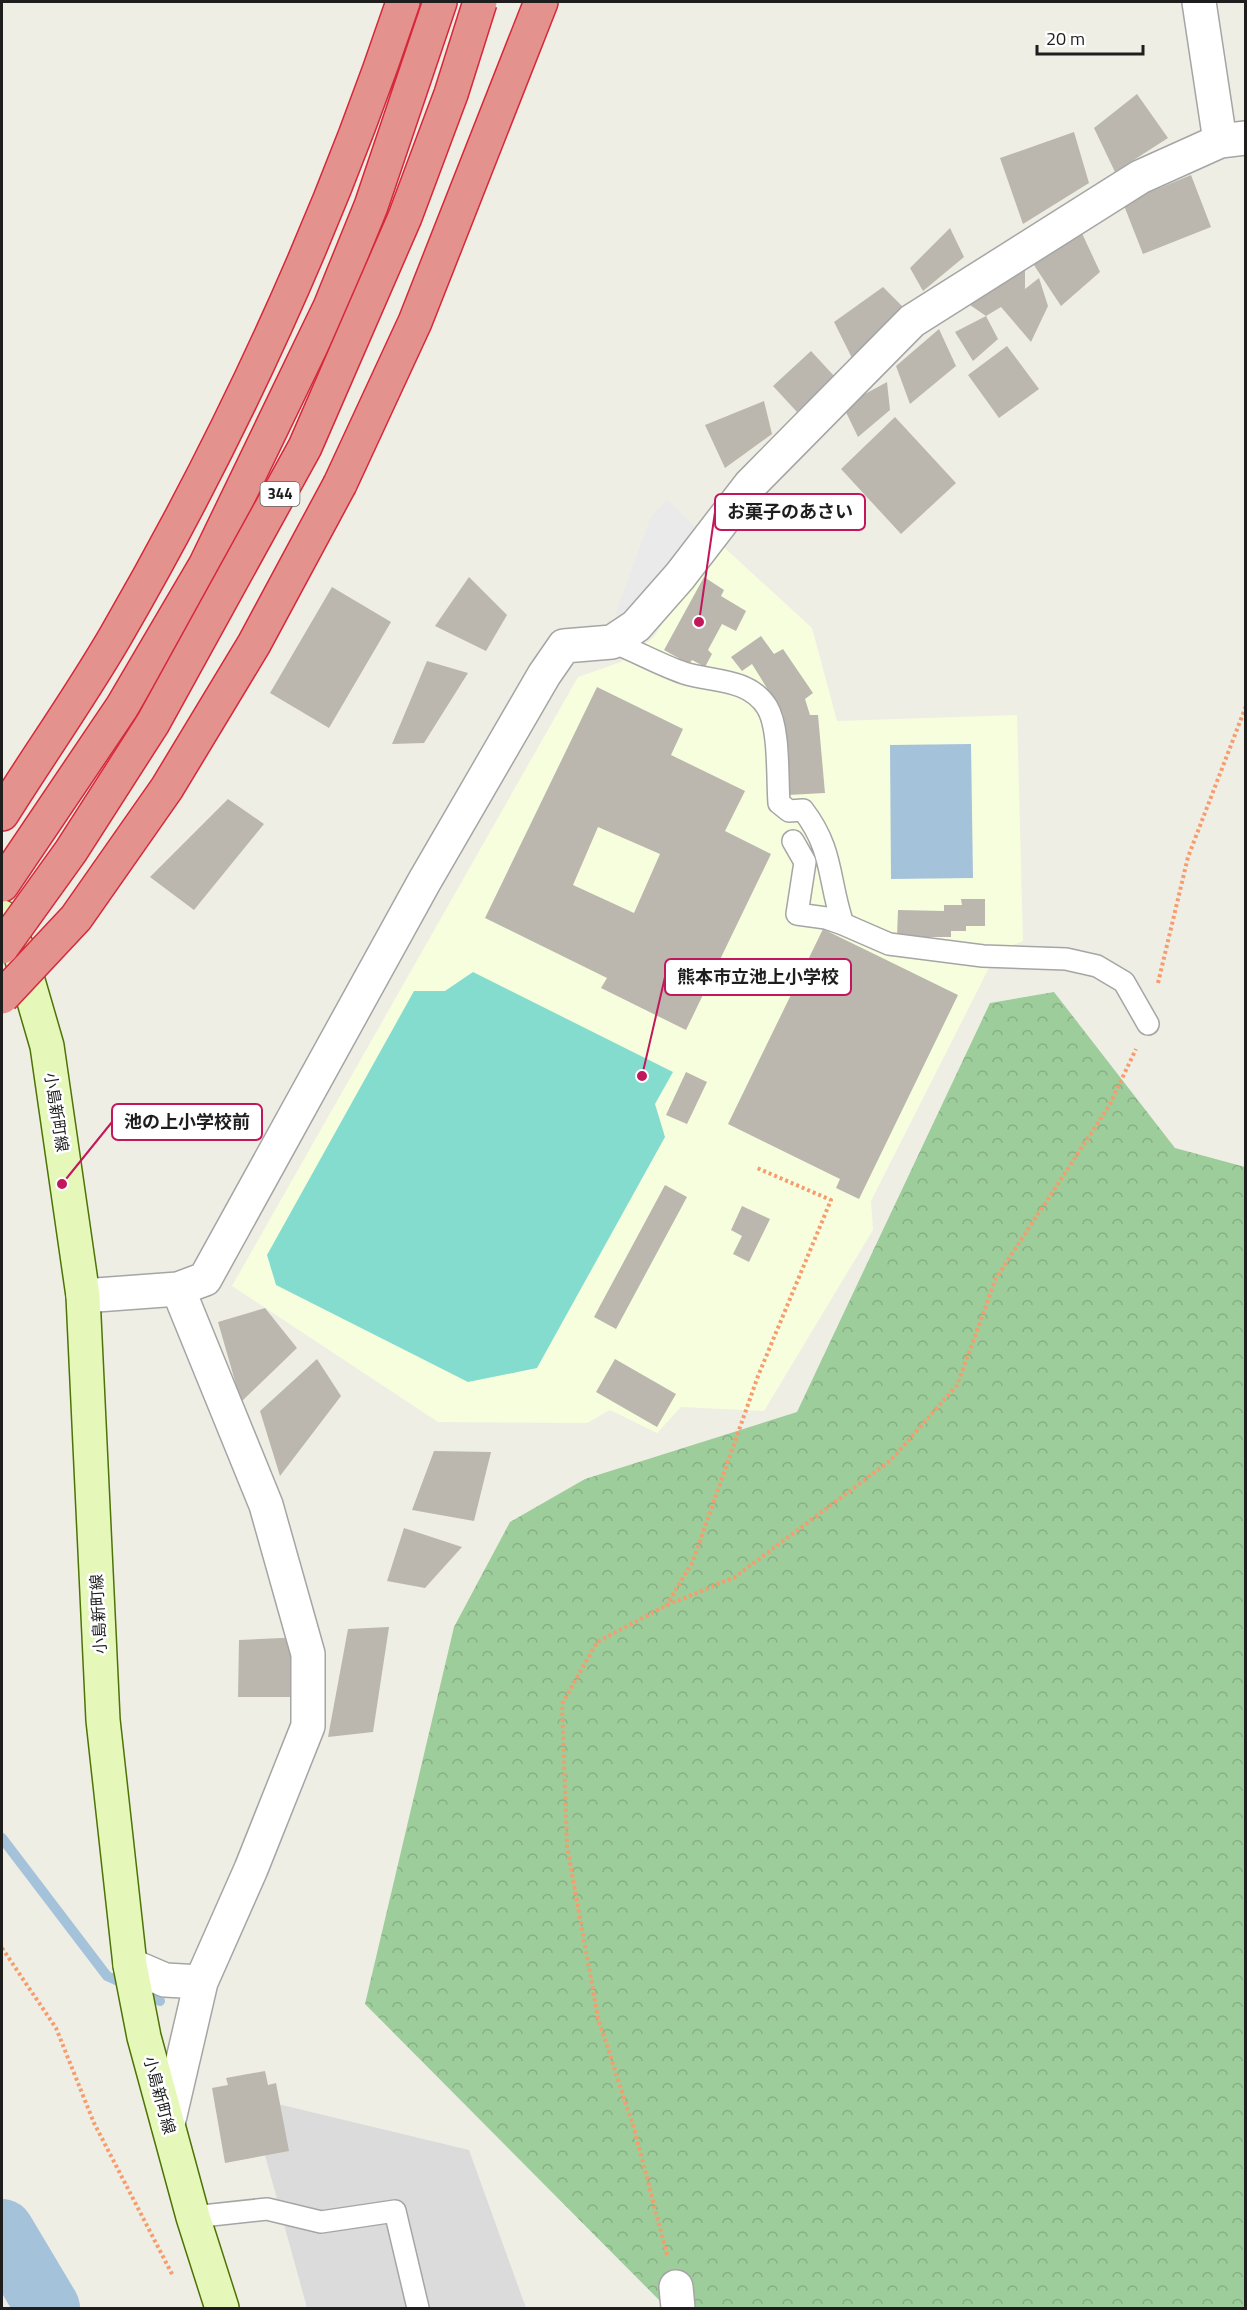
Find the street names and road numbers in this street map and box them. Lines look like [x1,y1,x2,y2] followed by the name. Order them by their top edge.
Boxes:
[260,482,300,506] road number: 344
[39,1071,75,1153] street label: 小島新町線
[84,1573,112,1655] street label: 小島新町線
[138,2053,182,2137] street label: 小島新町線

